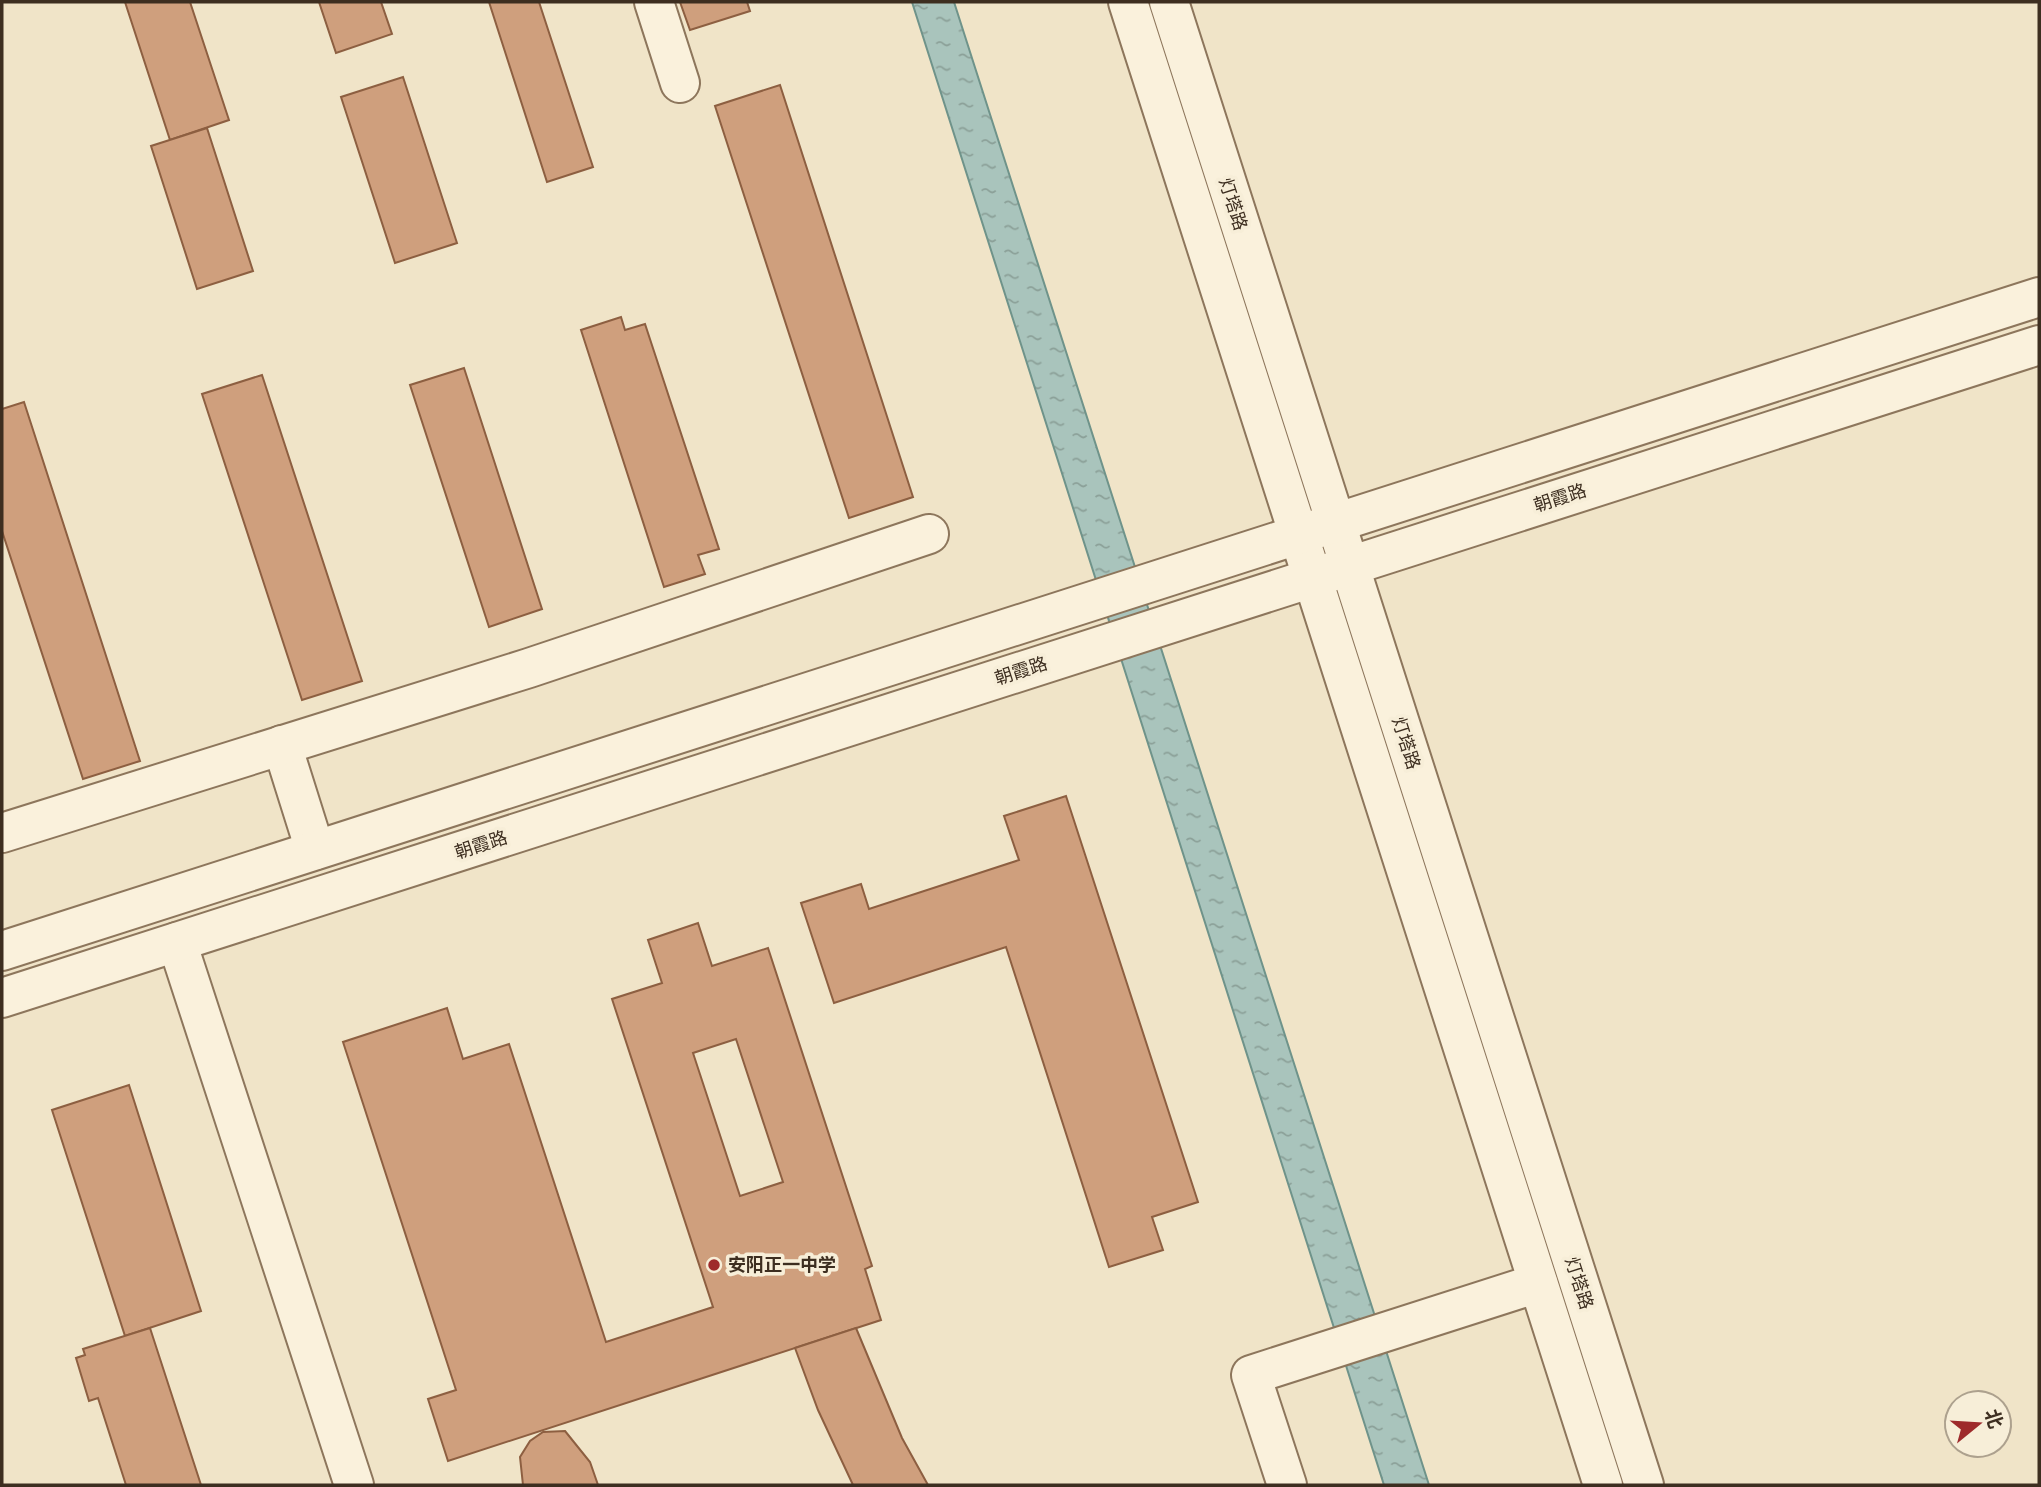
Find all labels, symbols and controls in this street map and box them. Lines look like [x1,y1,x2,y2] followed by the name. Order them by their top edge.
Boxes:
[1214,174,1254,233] street label: 灯塔路
[1530,477,1589,517] street label: 朝霞路
[991,650,1050,690] street label: 朝霞路
[1387,713,1427,772] street label: 灯塔路
[451,824,510,864] street label: 朝霞路
[728,1252,836,1276] place label: 安阳正一中学
[1560,1253,1600,1312] street label: 灯塔路
[706,1257,722,1273] marker: 安阳正一中学
[1943,1389,2013,1459] north arrow
[1979,1406,2009,1432] text: 北

